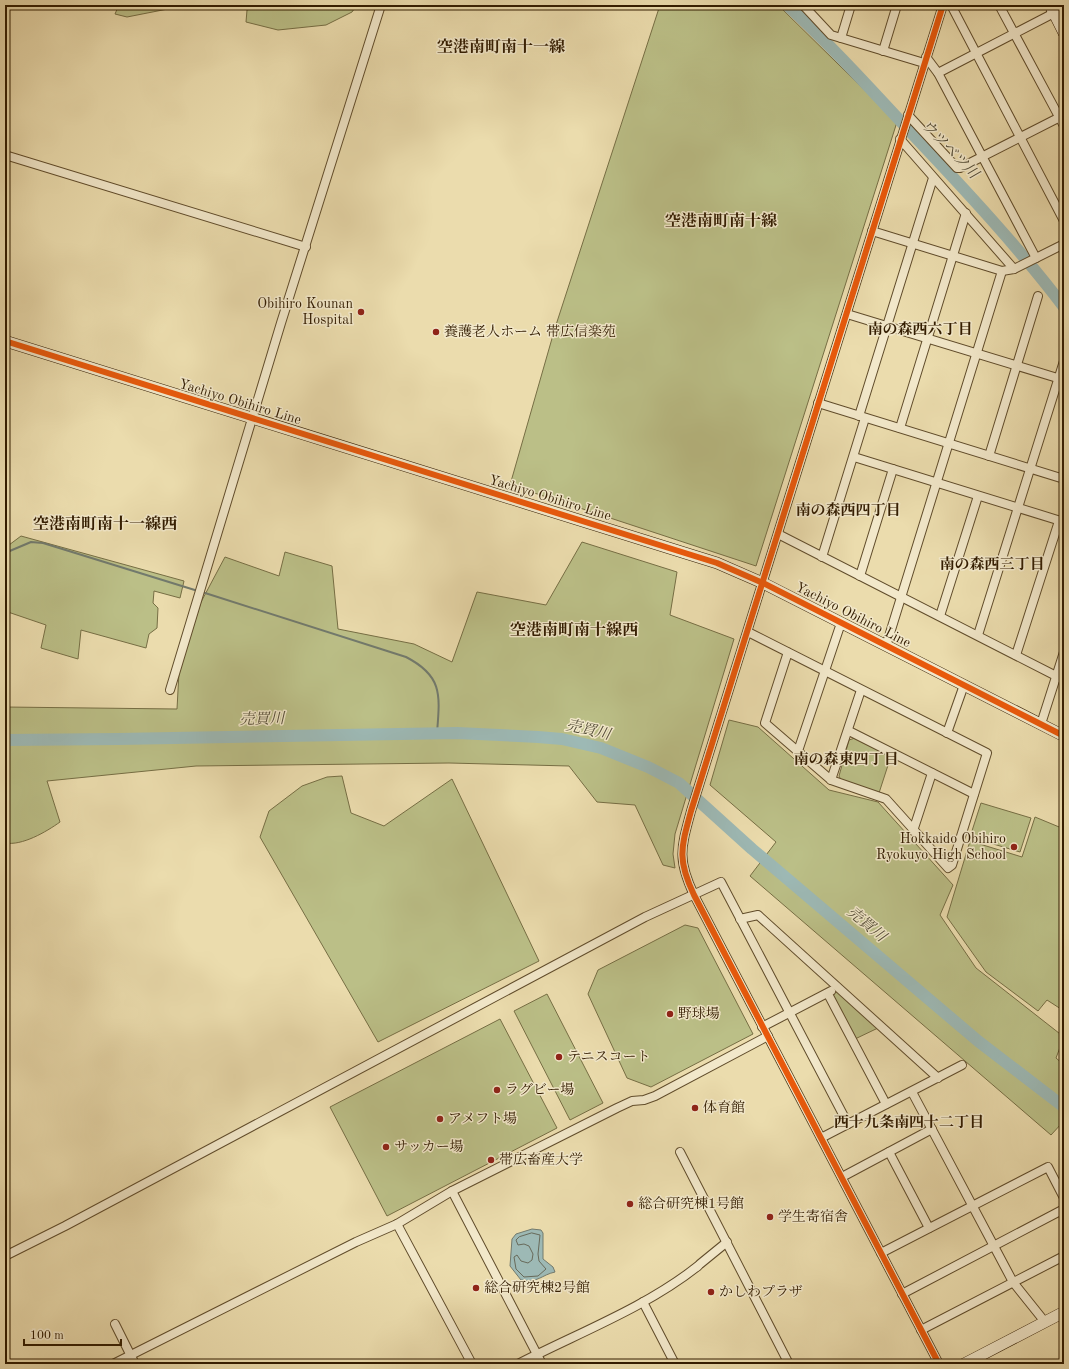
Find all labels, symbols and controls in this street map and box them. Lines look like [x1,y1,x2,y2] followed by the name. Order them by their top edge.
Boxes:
[437,38,565,56] district label: 空港南町南十一線
[918,117,983,184] water label: ウツベツ川
[665,212,777,230] district label: 空港南町南十線
[257,297,353,327] place label: Obihiro Kounan Hospital
[356,307,366,317] marker: Obihiro Kounan Hospital
[867,321,973,338] district label: 南の森西六丁目
[444,324,616,339] place label: 養護老人ホーム 帯広信楽苑
[431,327,441,337] marker: 養護老人ホーム 帯広信楽苑
[177,377,303,427] street label: Yachiyo Obihiro Line
[487,473,613,523] street label: Yachiyo Obihiro Line
[795,502,901,519] district label: 南の森西四丁目
[33,515,177,533] district label: 空港南町南十一線西
[939,556,1045,573] district label: 南の森西三丁目
[793,580,913,650] street label: Yachiyo Obihiro Line
[510,621,638,639] district label: 空港南町南十線西
[239,710,287,728] water label: 売買川
[564,717,614,744] water label: 売買川
[793,751,899,768] district label: 南の森東四丁目
[876,832,1006,862] place label: Hokkaido Obihiro Ryokuyo High School
[1009,842,1019,852] marker: Hokkaido Obihiro Ryokuyo High School
[844,903,891,946] water label: 売買川
[678,1006,720,1021] place label: 野球場
[665,1009,675,1019] marker: 野球場
[567,1050,650,1064] place label: テニスコート
[554,1052,564,1062] marker: テニスコート
[505,1082,574,1097] place label: ラグビー場
[492,1085,502,1095] marker: ラグビー場
[703,1100,745,1115] place label: 体育館
[690,1103,700,1113] marker: 体育館
[448,1111,517,1126] place label: アメフト場
[435,1114,445,1124] marker: アメフト場
[834,1114,984,1131] district label: 西十九条南四十二丁目
[394,1139,464,1154] place label: サッカー場
[381,1142,391,1152] marker: サッカー場
[499,1152,583,1167] place label: 帯広畜産大学
[486,1155,496,1165] marker: 帯広畜産大学
[638,1196,744,1211] place label: 総合研究棟1号館
[625,1199,635,1209] marker: 総合研究棟1号館
[778,1209,848,1224] place label: 学生寄宿舎
[765,1212,775,1222] marker: 学生寄宿舎
[484,1280,590,1295] place label: 総合研究棟2号館
[471,1283,481,1293] marker: 総合研究棟2号館
[719,1284,803,1299] place label: かしわプラザ
[706,1287,716,1297] marker: かしわプラザ
[24,1321,121,1347] scale bar
[30,1330,64,1342] text: 100 m

